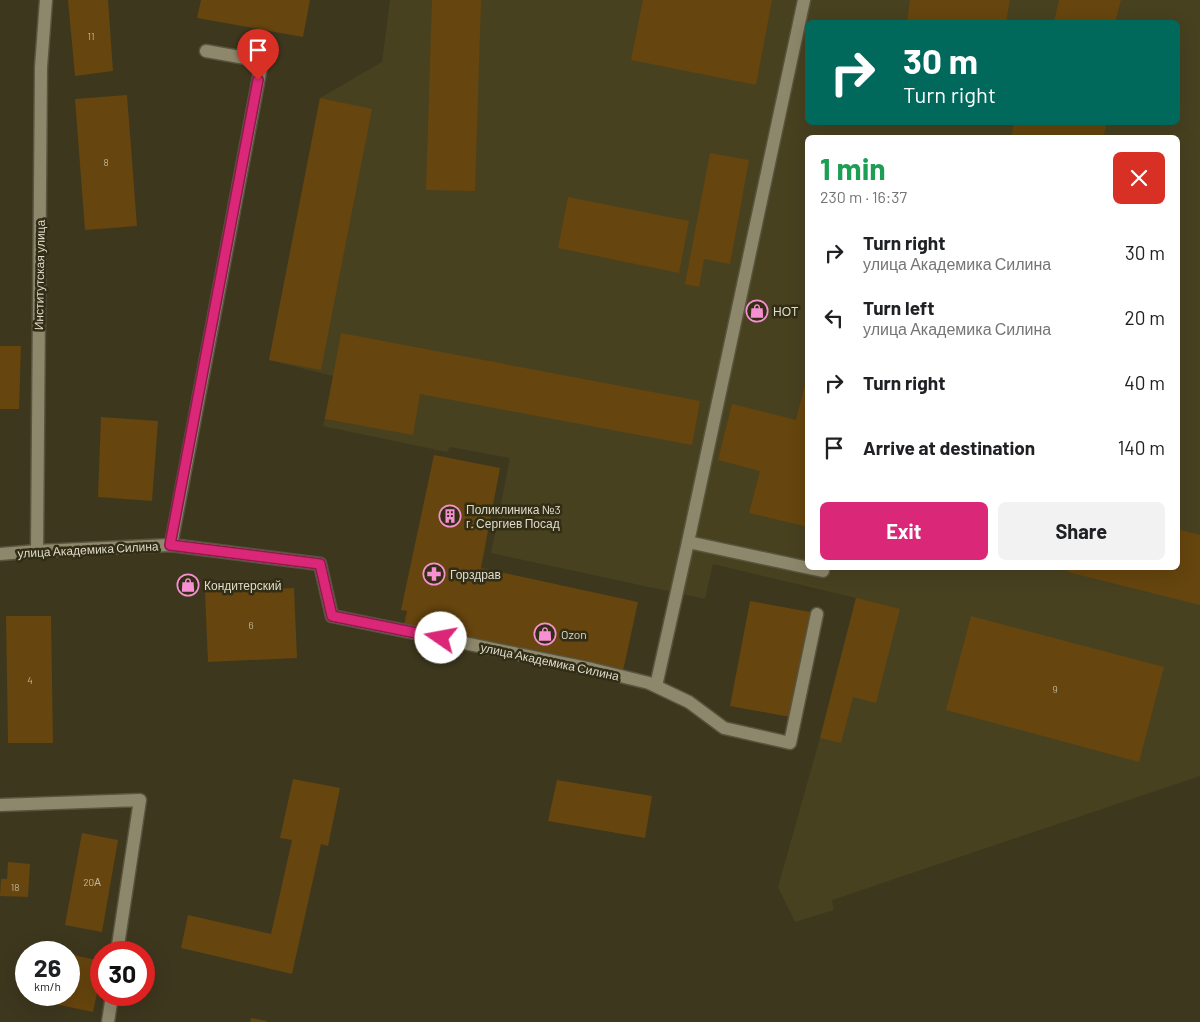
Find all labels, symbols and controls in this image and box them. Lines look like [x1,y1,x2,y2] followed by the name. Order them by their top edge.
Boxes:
[237,29,279,80] pin
[87,30,95,42] house number: 11
[244,36,272,64] icon: arrive
[903,39,978,81] text: 30 m
[820,40,885,105] icon: right
[903,81,996,107] text: Turn right
[820,150,886,186] text: 1 min
[1113,152,1165,204] button: close
[103,156,109,168] house number: 8
[820,187,907,206] text: 230 m · 16:37
[31,219,48,330] street label: Институтская улица
[863,231,945,254] text: Turn right
[820,239,848,267] icon: right
[1125,241,1165,264] text: 30 m
[863,254,1051,273] text: улица Академика Силина
[863,296,934,319] text: Turn left
[745,299,769,323] shop icon: НОТ
[773,304,799,318] place label: НОТ
[820,304,848,332] icon: left
[1125,306,1165,329] text: 20 m
[863,319,1051,338] text: улица Академика Силина
[820,369,848,397] icon: right
[863,371,945,394] text: Turn right
[1124,371,1165,394] text: 40 m
[820,434,848,462] icon: arrive
[863,436,1035,459] text: Arrive at destination
[1118,436,1165,459] text: 140 m
[466,502,561,531] place label: Поликлиника №3 г. Сергиев Посад
[820,502,988,560] button: Exit
[998,502,1165,560] button: Share
[438,504,462,528] building icon: Поликлиника №3 г. Сергиев Посад
[17,538,159,561] street label: улица Академика Силина
[422,562,446,586] pharmacy icon: Горздрав
[450,567,501,582] place label: Горздрав
[176,573,200,597] shop icon: Кондитерский
[204,578,281,593] place label: Кондитерский
[414,611,466,663] position arrow
[248,619,254,631] house number: 6
[533,622,557,646] shop icon: Ozon
[561,627,587,641] place label: Ozon
[479,639,621,684] street label: улица Академика Силина
[27,674,33,686] house number: 4
[1052,683,1058,695] house number: 9
[83,876,101,888] house number: 20А
[11,881,19,893] house number: 18
[90,941,155,1006] speed limit sign: 30
[34,952,61,982] text: 26
[34,979,61,993] text: km/h

